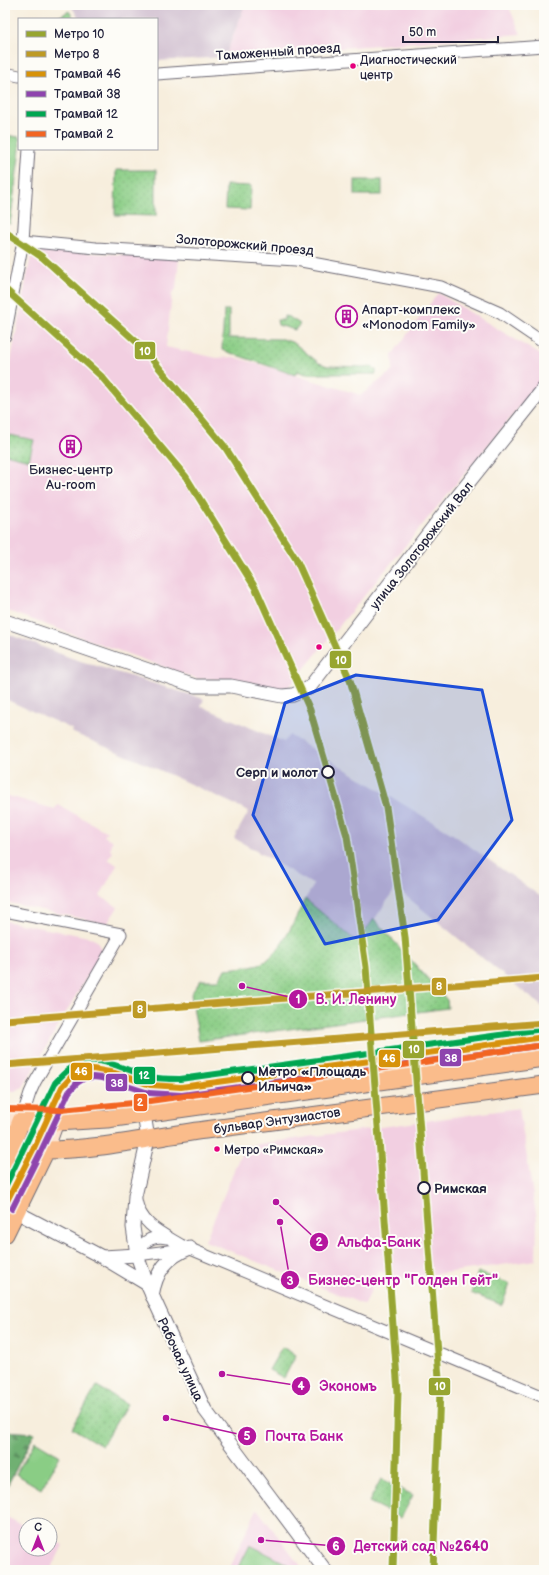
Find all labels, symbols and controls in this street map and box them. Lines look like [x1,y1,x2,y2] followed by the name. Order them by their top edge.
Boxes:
[18,18,158,150] legend
[403,18,498,44] scale bar
[409,25,436,40] text: 50 m
[54,27,104,42] text: Метро 10
[215,40,341,64] street label: Таможенный проезд
[54,47,100,62] text: Метро 8
[360,53,457,83] place label: Диагностический центр
[348,61,358,71] marker: Диагностический центр
[54,67,121,82] text: Трамвай 46
[54,87,121,102] text: Трамвай 38
[54,107,118,122] text: Трамвай 12
[54,127,113,142] text: Трамвай 2
[175,231,314,259] street label: Золоторожский проезд
[361,302,476,333] place label: Апарт-комплекс «Monodom Family»
[333,303,359,329] building icon: Апарт-комплекс «Monodom Family»
[134,341,156,360] line badge: 10
[139,345,151,358] text: 10
[58,434,84,460] building icon: Бизнес-центр Au-room
[29,462,114,493] place label: Бизнес-центр Au-room
[367,479,477,613] street label: улица Золоторожский Вал
[314,642,324,652] unlabelled marker
[329,650,352,669] line badge: 10
[335,654,347,667] text: 10
[236,765,319,781] place label: Серп и молот
[321,765,335,779] marker: Серп и молот
[431,977,447,996] line badge: 8
[436,980,443,993] text: 8
[288,986,405,1012] callout: В. И. Ленину
[316,991,397,1008] text: В. И. Ленину
[295,992,301,1007] text: 1
[132,1000,147,1019] line badge: 8
[137,1003,144,1016] text: 8
[402,1040,425,1059] line badge: 10
[408,1043,420,1056] text: 10
[439,1048,462,1067] line badge: 38
[378,1049,401,1068] line badge: 46
[382,1052,396,1065] text: 46
[444,1052,458,1065] text: 38
[70,1062,93,1081] line badge: 46
[258,1064,367,1095] place label: Метро «Площадь Ильича»
[74,1065,88,1078] text: 46
[133,1066,156,1085] line badge: 12
[138,1069,150,1082] text: 12
[241,1071,255,1085] marker: Метро «Площадь Ильича»
[105,1073,128,1092] line badge: 38
[110,1077,124,1090] text: 38
[133,1093,148,1112] line badge: 2
[137,1096,144,1109] text: 2
[213,1104,342,1138] street label: бульвар Энтузиастов
[224,1143,324,1158] place label: Метро «Римская»
[212,1144,222,1154] marker: Метро «Римская»
[417,1181,431,1195] marker: Римская
[434,1181,487,1197] place label: Римская
[309,1229,428,1255] callout: Альфа-Банк
[336,1234,421,1251] text: Альфа-Банк
[315,1235,323,1250] text: 2
[280,1267,506,1293] callout: Бизнес-центр "Голден Гейт"
[308,1272,498,1289] text: Бизнес-центр "Голден Гейт"
[286,1274,294,1289] text: 3
[154,1315,207,1404] street label: Рабочая улица
[291,1373,384,1399] callout: Экономъ
[428,1377,451,1396] line badge: 10
[319,1378,377,1395] text: Экономъ
[297,1379,305,1394] text: 4
[434,1380,446,1393] text: 10
[237,1423,350,1449] callout: Почта Банк
[265,1428,343,1445] text: Почта Банк
[244,1429,251,1444] text: 5
[18,1517,58,1557] north arrow
[34,1521,42,1534] text: С
[326,1533,497,1559] callout: Детский сад №2640
[353,1538,489,1555] text: Детский сад №2640
[332,1539,340,1554] text: 6

